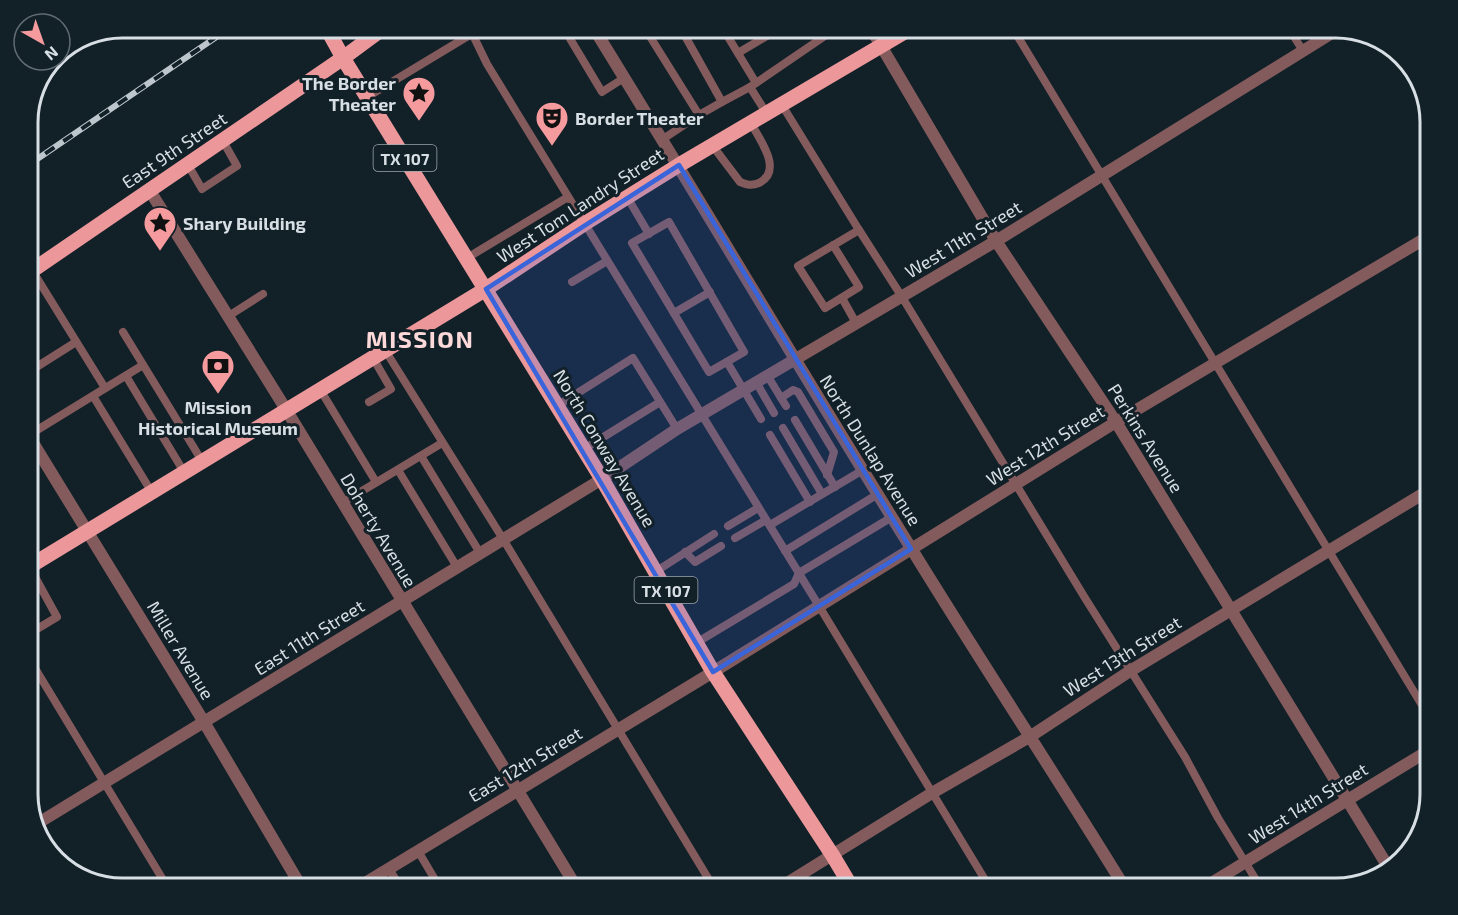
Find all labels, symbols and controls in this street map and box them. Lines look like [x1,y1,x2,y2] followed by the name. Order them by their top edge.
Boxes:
[12,12,72,72] north arrow
[41,43,62,65] text: N
[302,72,396,115] place label: The Border Theater
[401,75,437,122] place icon: The Border Theater
[534,100,570,147] theatre icon: Border Theater
[117,107,231,193] street label: East 9th Street
[575,107,704,129] place label: Border Theater
[492,143,668,267] street label: West Tom Landry Street
[374,145,436,171] road number: TX 107
[901,195,1025,282] street label: West 11th Street
[142,205,178,252] place icon: Shary Building
[183,212,307,234] place label: Shary Building
[366,324,474,353] district label: MISSION
[200,348,236,395] bank icon: Mission Historical Museum
[549,365,661,531] street label: North Conway Avenue
[816,371,926,529] street label: North Dunlap Avenue
[1104,379,1188,497] street label: Perkins Avenue
[138,396,298,439] place label: Mission Historical Museum
[982,400,1108,490] street label: West 12th Street
[336,469,422,591] street label: Doherty Avenue
[634,577,698,603] road number: TX 107
[250,594,368,680] street label: East 11th Street
[143,597,219,703] street label: Miller Avenue
[1059,611,1185,701] street label: West 13th Street
[464,721,586,807] street label: East 12th Street
[1244,758,1372,848] street label: West 14th Street

